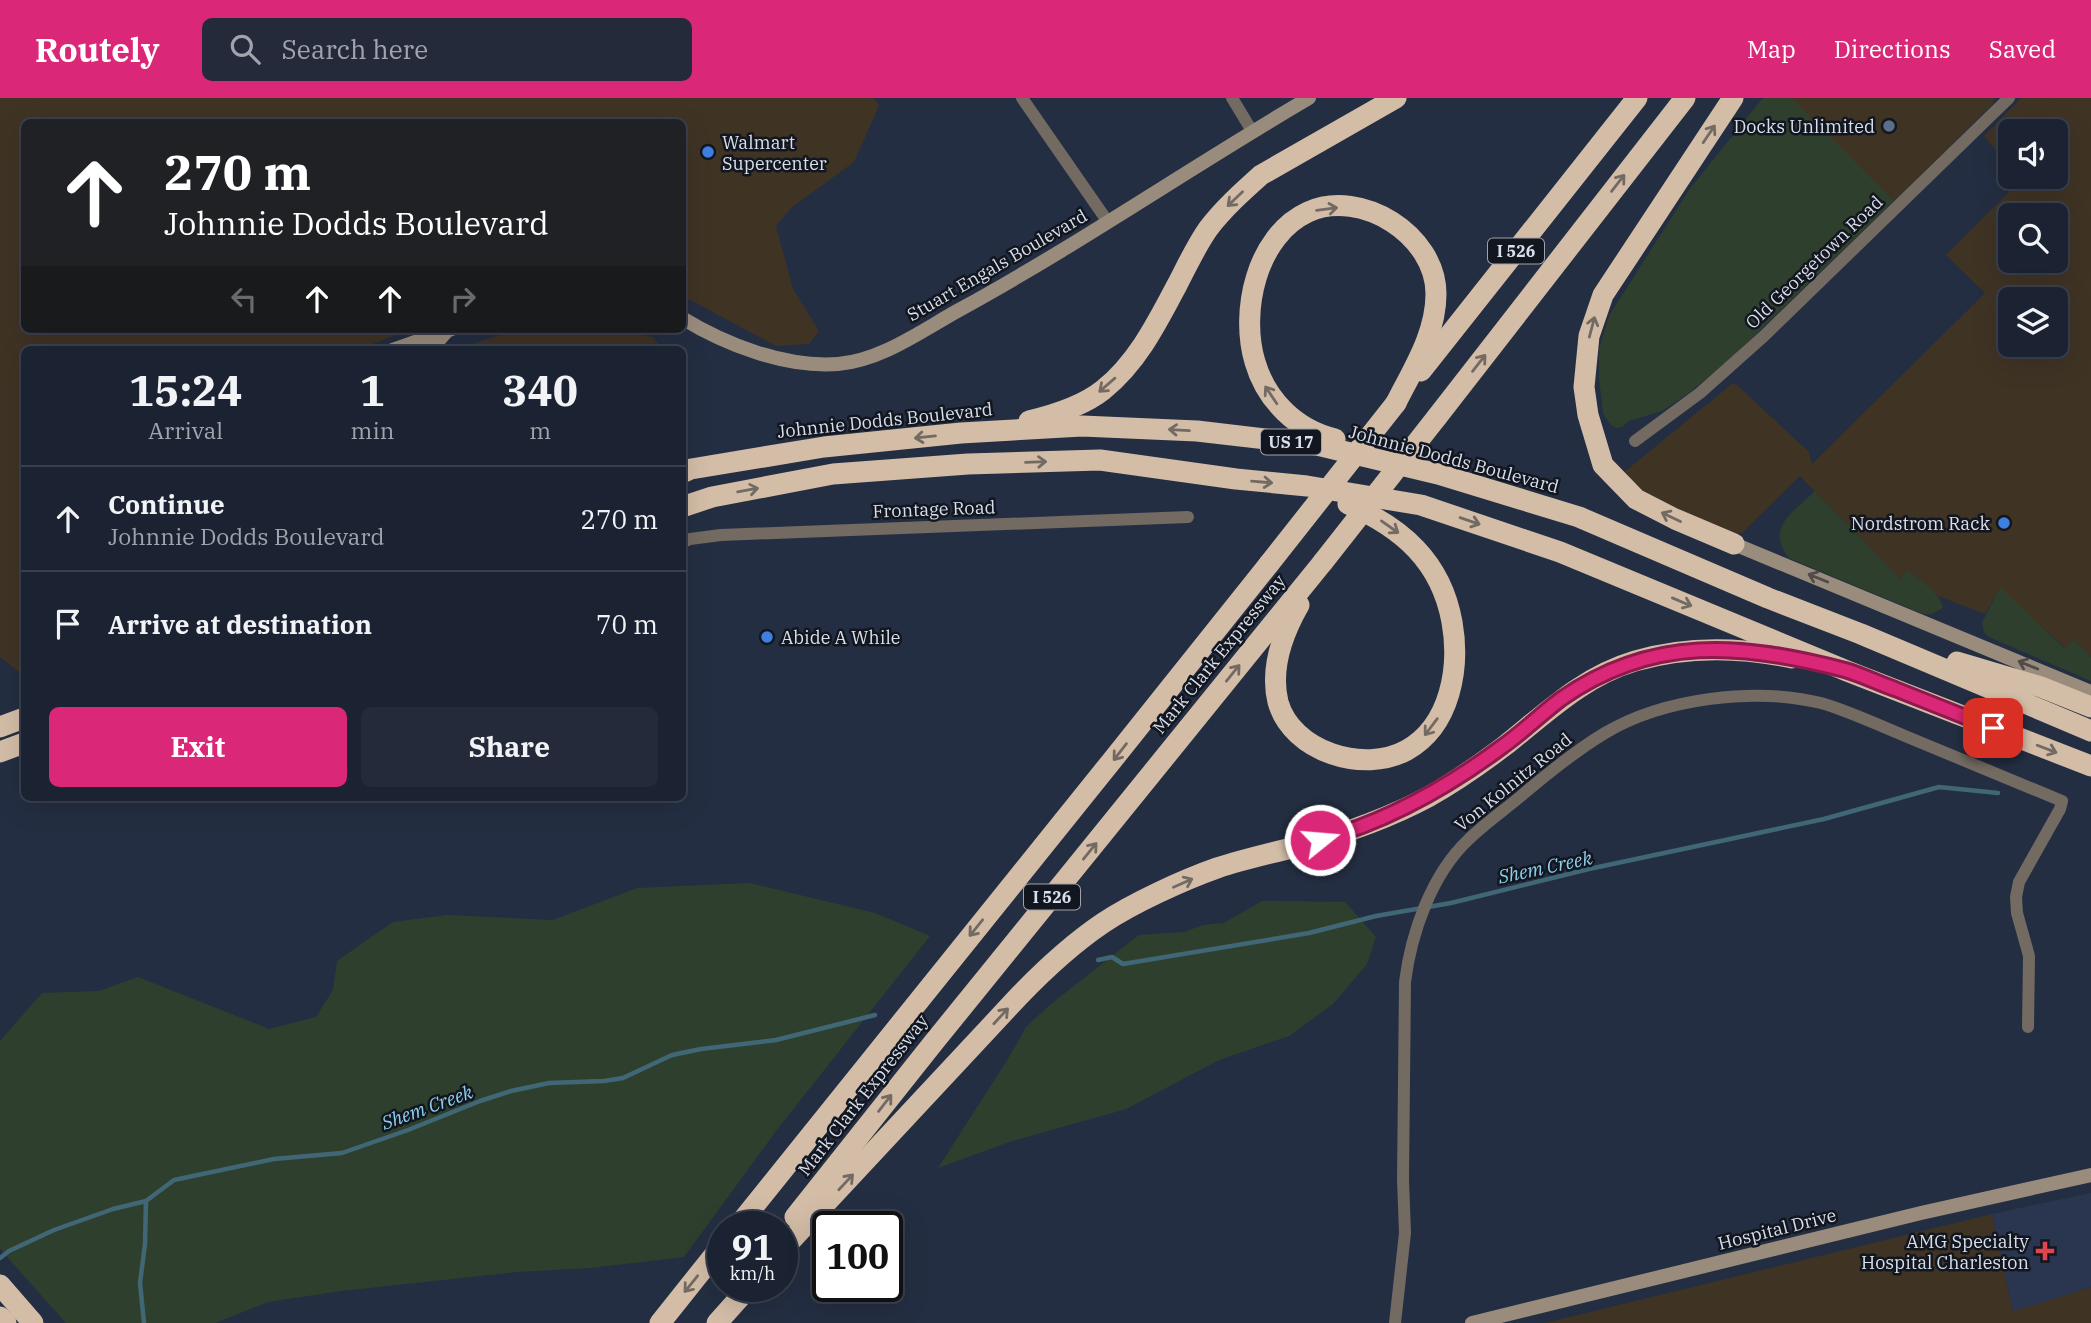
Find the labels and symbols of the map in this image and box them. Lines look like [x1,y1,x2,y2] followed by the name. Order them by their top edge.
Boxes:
[1733,115,1875,138] place label: Docks Unlimited
[1881,118,1897,134] marker: Docks Unlimited
[1702,125,1716,144] one-way arrow
[722,131,827,175] place label: Walmart Supercenter
[700,144,716,160] marker: Walmart Supercenter
[1611,174,1626,193] one-way arrow
[1227,190,1244,207] one-way arrow
[1740,190,1888,334] street label: Old Georgetown Road
[1315,202,1337,215] one-way arrow
[903,204,1091,326] street label: Stuart Engals Boulevard
[1488,238,1544,264] road number: I 526
[1586,317,1599,339] one-way arrow
[1472,354,1487,373] one-way arrow
[1098,377,1116,393] one-way arrow
[1264,386,1278,405] one-way arrow
[776,397,994,443] street label: Johnnie Dodds Boulevard
[1347,420,1562,498] street label: Johnnie Dodds Boulevard
[1167,424,1190,437] one-way arrow
[915,430,937,443] one-way arrow
[1261,430,1321,454] road number: US 17
[1024,456,1047,469] one-way arrow
[1250,476,1273,489] one-way arrow
[736,483,759,496] one-way arrow
[872,495,996,523] street label: Frontage Road
[1661,510,1682,523] one-way arrow
[1851,512,1990,535] place label: Nordstrom Rack
[1996,515,2012,531] marker: Nordstrom Rack
[1458,516,1480,528] one-way arrow
[1380,520,1399,534] one-way arrow
[1148,569,1291,738] street label: Mark Clark Expressway
[1807,571,1829,584] one-way arrow
[1671,597,1692,610] one-way arrow
[781,626,900,649] place label: Abide A While
[759,629,775,645] marker: Abide A While
[2018,658,2039,671] one-way arrow
[1225,665,1241,683] one-way arrow
[1963,698,2023,758] pin
[1423,717,1438,735] one-way arrow
[1450,728,1576,836] street label: Von Kolnitz Road
[1112,742,1127,760] one-way arrow
[2036,743,2058,756] one-way arrow
[1283,803,1357,877] position arrow
[1083,842,1098,860] one-way arrow
[1495,845,1595,889] water label: Shem Creek
[1171,876,1193,889] one-way arrow
[1024,884,1080,910] road number: I 526
[968,918,984,936] one-way arrow
[992,1008,1009,1025] one-way arrow
[793,1009,933,1180] street label: Mark Clark Expressway
[377,1079,477,1135] water label: Shem Creek
[878,1095,893,1113] one-way arrow
[837,1174,854,1191] one-way arrow
[1716,1203,1838,1255] street label: Hospital Drive
[812,1211,903,1302] speed limit sign: 100
[1861,1230,2029,1274] place label: AMG Specialty Hospital Charleston
[2035,1241,2055,1261] marker: AMG Specialty Hospital Charleston
[684,1274,699,1292] one-way arrow

